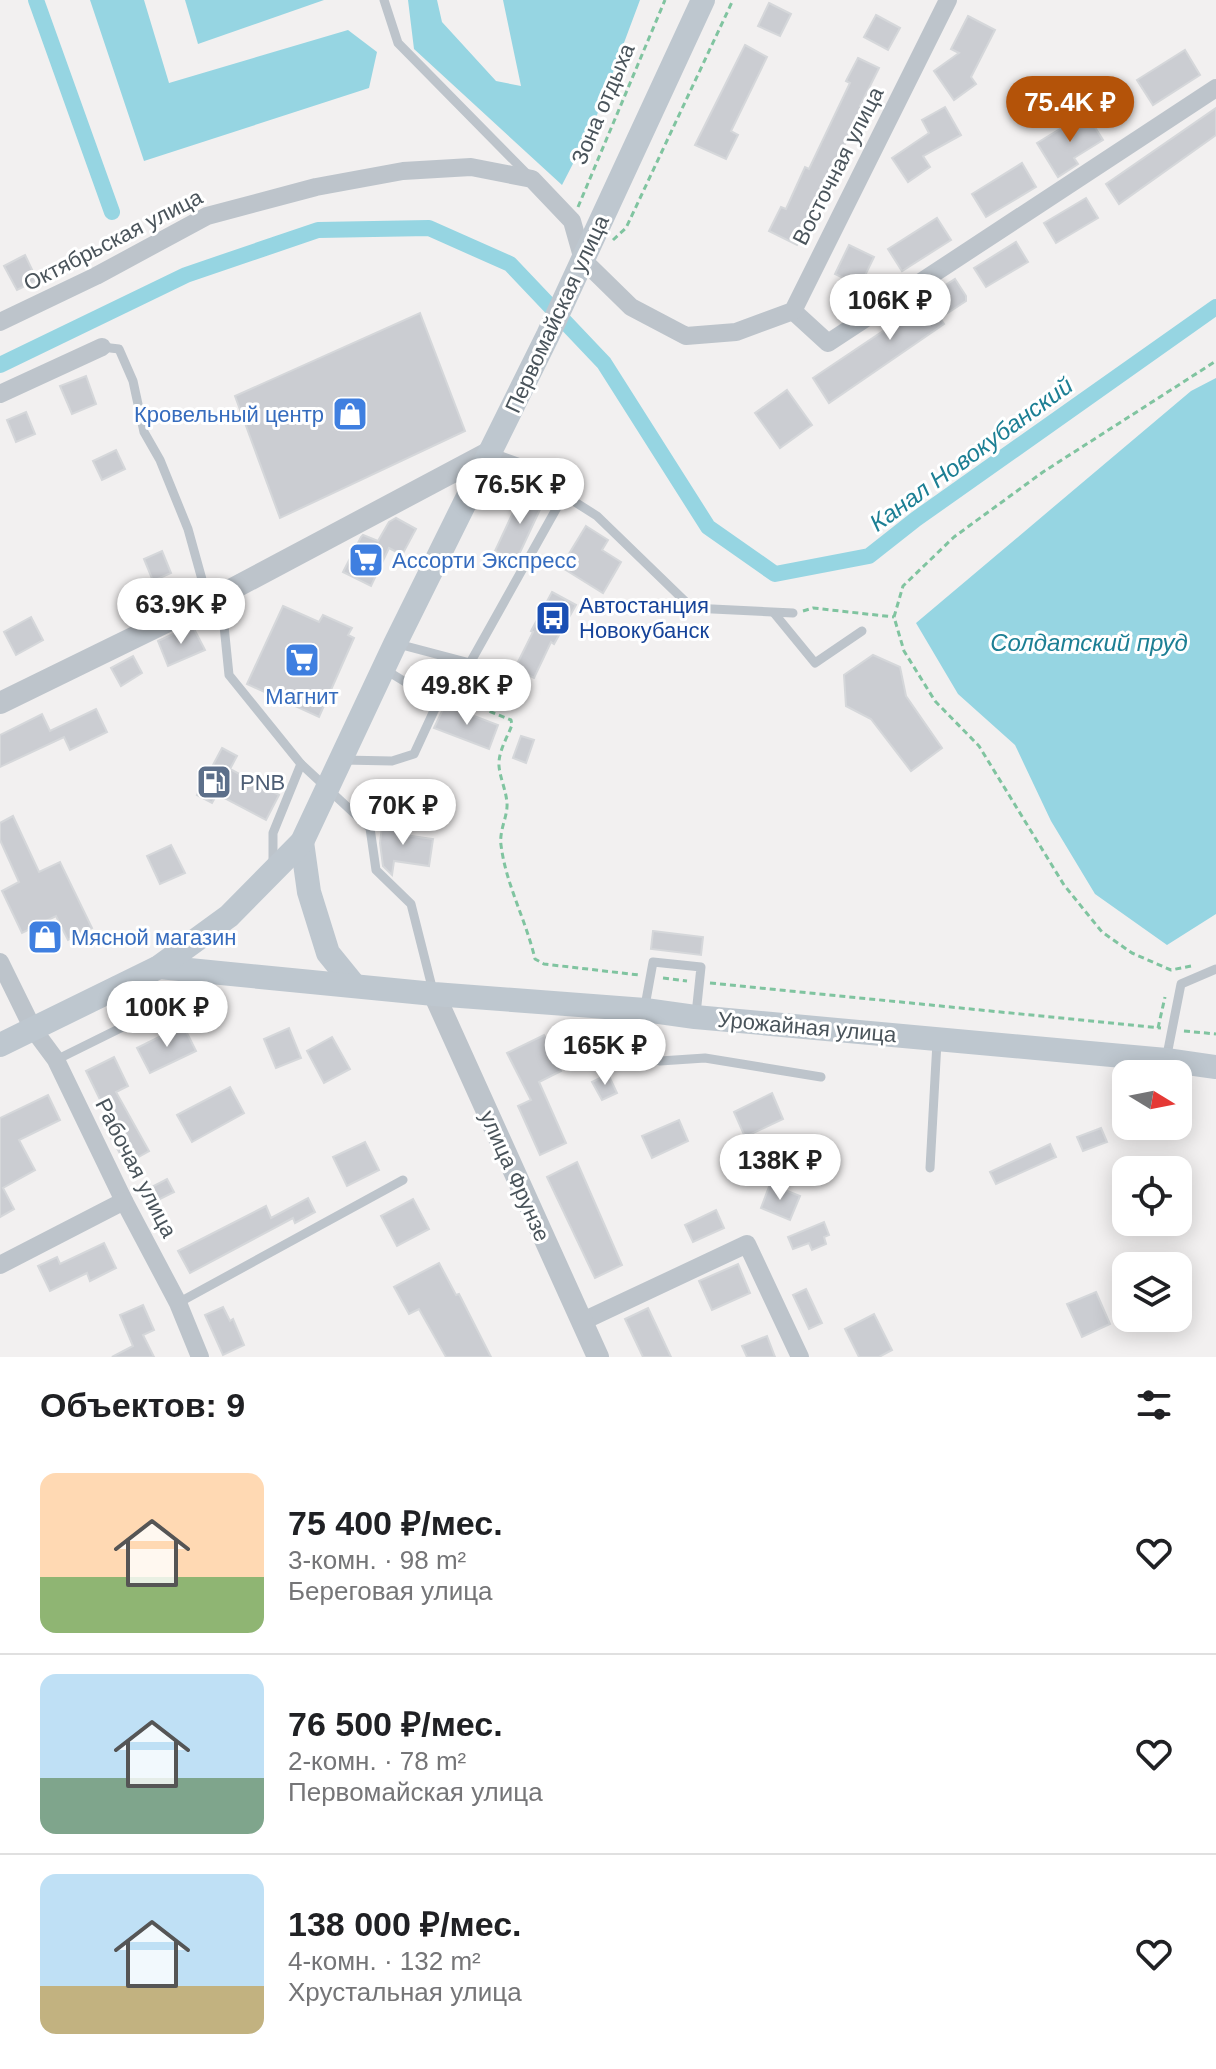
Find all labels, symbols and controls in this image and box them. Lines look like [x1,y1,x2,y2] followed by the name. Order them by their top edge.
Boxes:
[566,39,640,168] street label: Зона отдыха
[996,76,1144,144] pin: 75.4K ₽
[787,82,889,249] street label: Восточная улица
[1024,87,1116,117] text: 75.4K ₽
[20,184,207,296] street label: Октябрьская улица
[500,210,614,417] street label: Первомайская улица
[825,274,955,342] pin: 106K ₽
[848,285,932,315] text: 106K ₽
[864,371,1078,537] water label: Канал Новокубанский
[331,395,369,433] shop icon: Кровельный центр
[134,402,324,427] place label: Кровельный центр
[446,458,594,526] pin: 76.5K ₽
[474,469,566,499] text: 76.5K ₽
[347,541,385,579] supermarket icon: Ассорти Экспресс
[392,548,576,573] place label: Ассорти Экспресс
[107,578,255,646] pin: 63.9K ₽
[135,589,227,619] text: 63.9K ₽
[579,593,709,643] place label: Автостанция Новокубанск
[534,599,572,637] bus stop icon: Автостанция Новокубанск
[990,629,1188,656] water label: Солдатский пруд
[283,641,321,679] supermarket icon: Магнит
[393,659,541,727] pin: 49.8K ₽
[421,670,513,700] text: 49.8K ₽
[265,684,339,709] place label: Магнит
[195,763,233,801] fuel station icon: PNB
[240,770,285,795] place label: PNB
[347,779,459,847] pin: 70K ₽
[368,790,438,820] text: 70K ₽
[26,918,64,956] shop icon: Мясной магазин
[71,925,236,950] place label: Мясной магазин
[102,981,232,1049] pin: 100K ₽
[125,992,209,1022] text: 100K ₽
[717,1007,898,1047] street label: Урожайная улица
[540,1019,670,1087] pin: 165K ₽
[563,1030,647,1060] text: 165K ₽
[1112,1060,1192,1140] north arrow
[1112,1060,1192,1332] map controls
[90,1094,182,1242] street label: Рабочая улица
[475,1107,555,1245] street label: улица Фрунзе
[715,1134,845,1202] pin: 138K ₽
[738,1145,822,1175] text: 138K ₽
[1112,1156,1192,1236] button: locate
[1112,1252,1192,1332] button: layers
[1132,1383,1176,1427] icon: filters
[40,1386,245,1424] text: Объектов: 9
[288,1504,503,1542] text: 75 400 ₽/мес.
[104,1505,200,1601] icon: home
[1132,1531,1176,1575] icon: heart
[288,1545,466,1575] text: 3-комн. · 98 m²
[288,1576,493,1606] text: Береговая улица
[288,1705,503,1743] text: 76 500 ₽/мес.
[104,1706,200,1802] icon: home
[1132,1732,1176,1776] icon: heart
[288,1746,466,1776] text: 2-комн. · 78 m²
[288,1777,543,1807] text: Первомайская улица
[288,1905,522,1943] text: 138 000 ₽/мес.
[104,1906,200,2002] icon: home
[1132,1932,1176,1976] icon: heart
[288,1946,481,1976] text: 4-комн. · 132 m²
[288,1977,522,2007] text: Хрустальная улица

